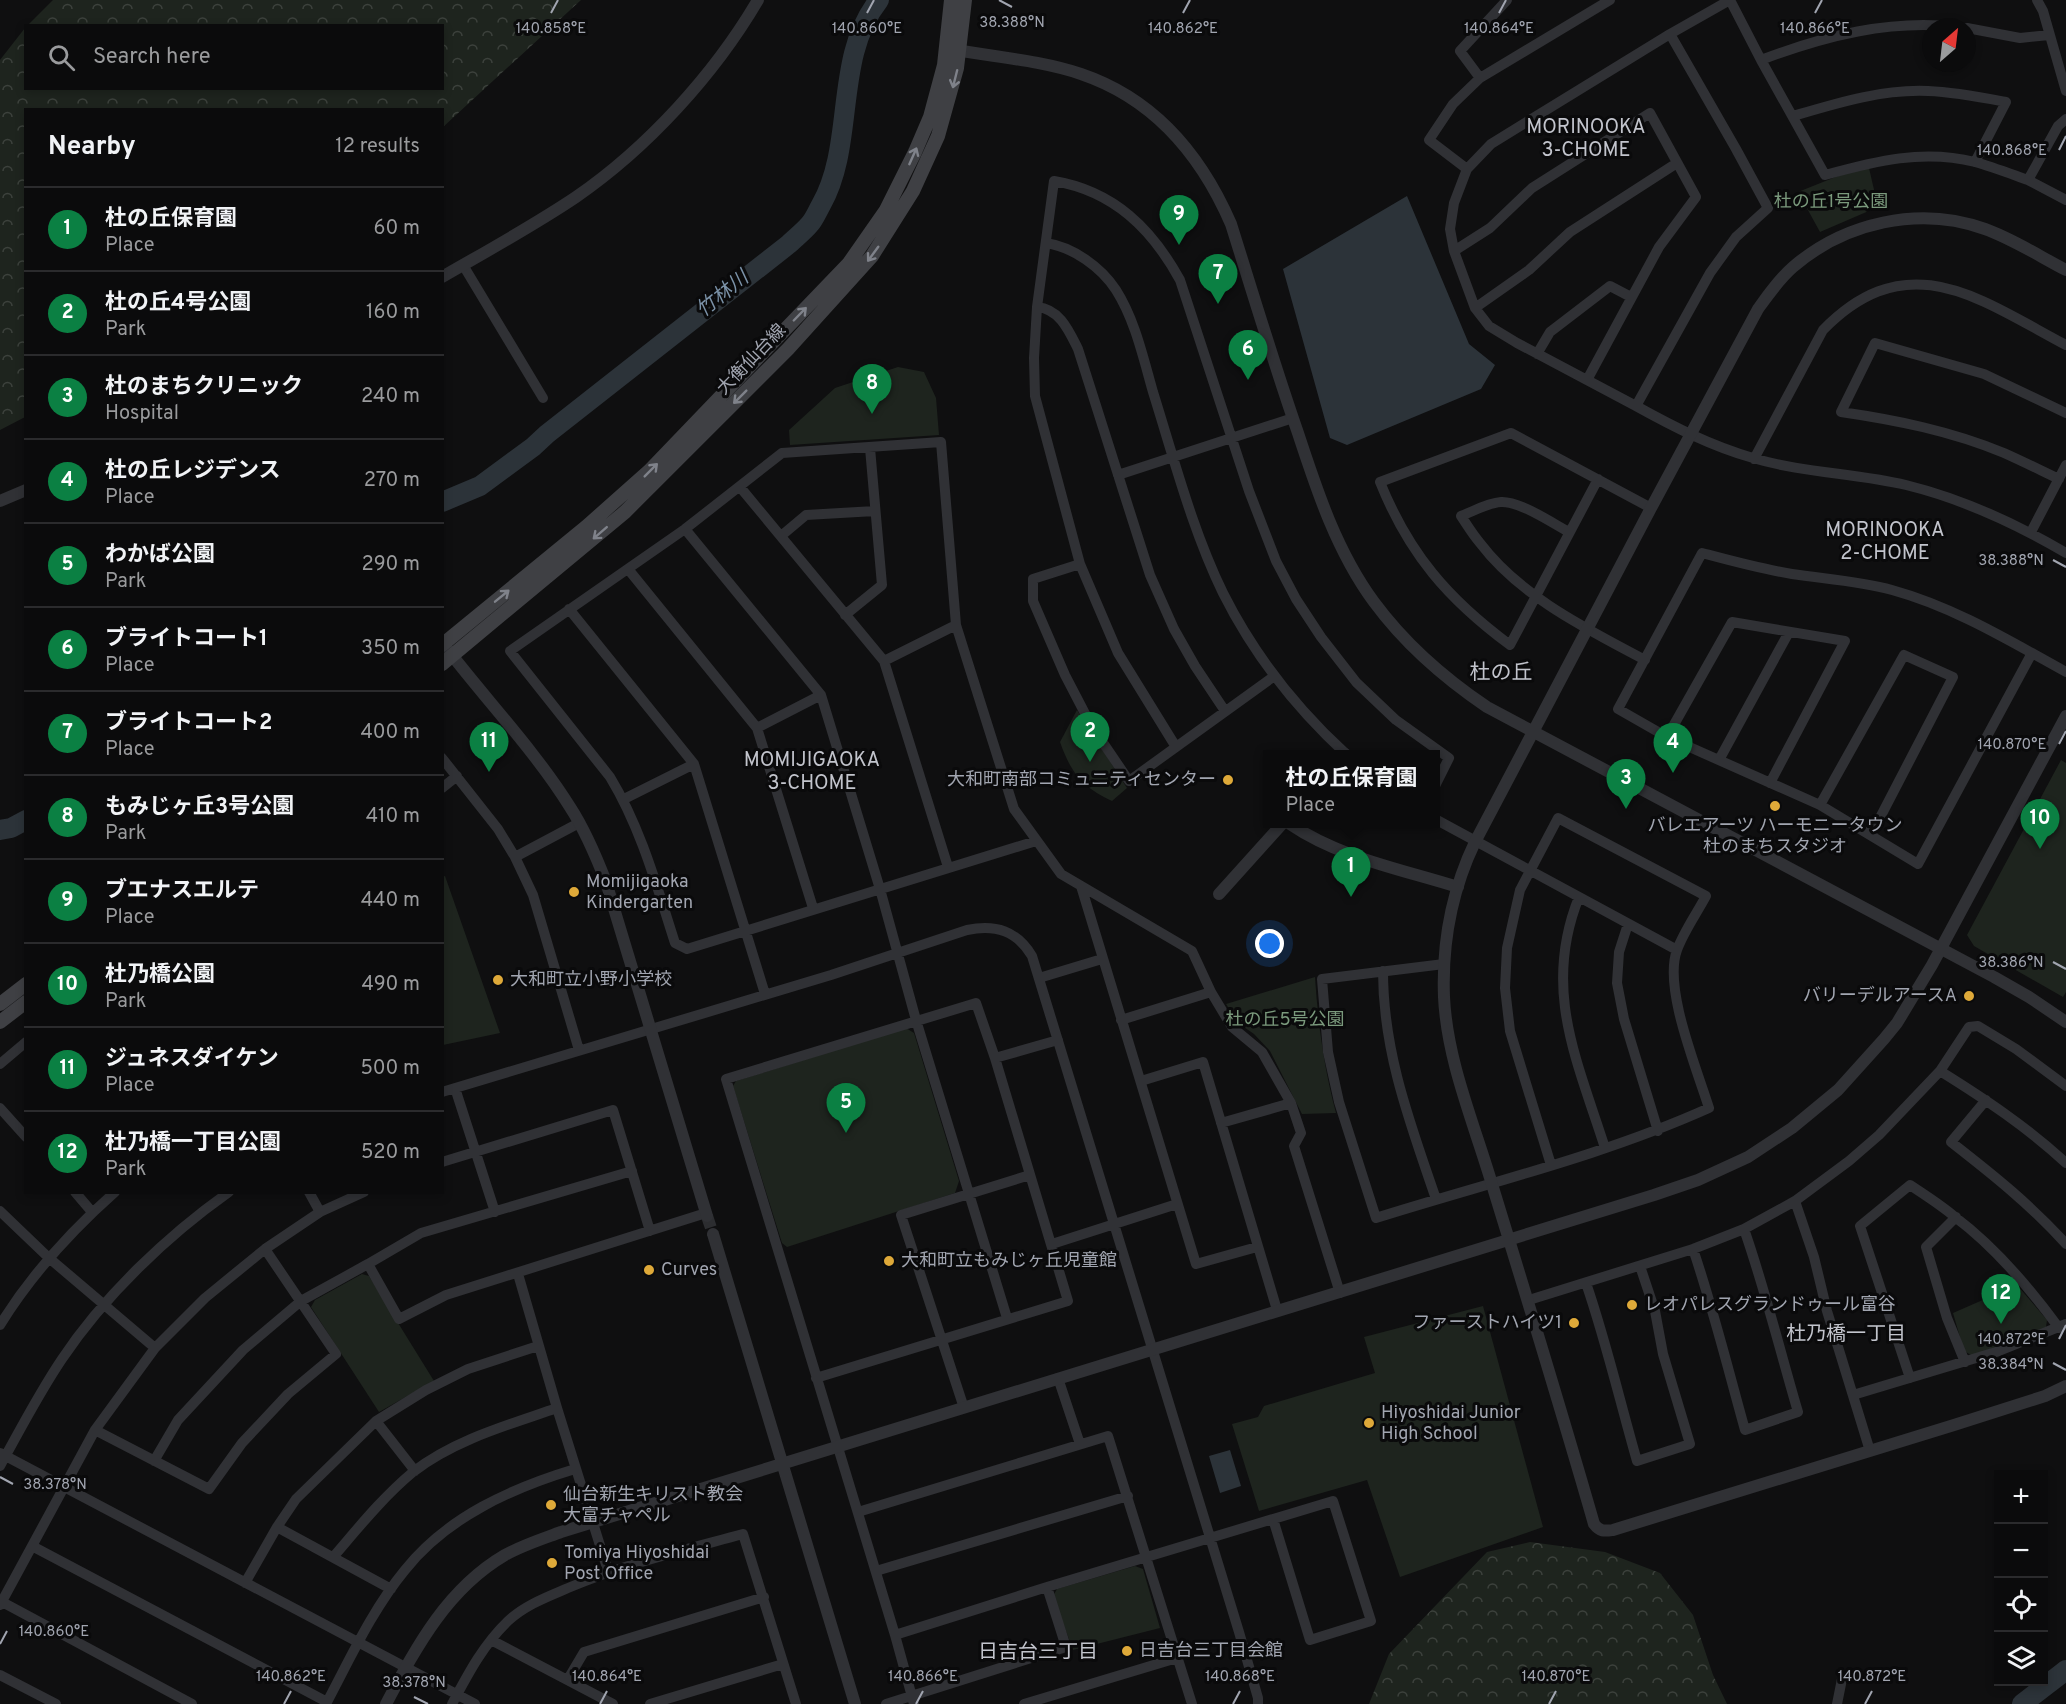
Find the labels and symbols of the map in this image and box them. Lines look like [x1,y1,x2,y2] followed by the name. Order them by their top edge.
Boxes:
[979,14,1045,33] text: 38.388°N
[1922,18,1976,72] north arrow
[516,20,586,39] text: 140.858°E
[832,20,902,39] text: 140.860°E
[1148,20,1218,39] text: 140.862°E
[1464,20,1534,39] text: 140.864°E
[1780,20,1850,39] text: 140.866°E
[948,69,960,88] one-way arrow
[1526,115,1646,164] district label: MORINOOKA 3-CHOME
[1977,142,2047,161] text: 140.868°E
[907,148,919,166] one-way arrow
[1774,191,1888,214] park label: 杜の丘1号公園
[1160,196,1198,245] pin: 9
[866,245,879,261] one-way arrow
[1198,254,1238,304] pin: 7
[692,265,756,324] water label: 竹林川
[793,307,808,322] one-way arrow
[712,320,792,400] street label: 大衡仙台線
[1228,330,1268,380] pin: 6
[852,364,892,414] pin: 8
[733,390,748,405] one-way arrow
[643,462,658,477] one-way arrow
[1825,518,1945,567] district label: MORINOOKA 2-CHOME
[593,526,608,540] one-way arrow
[1978,552,2044,571] text: 38.388°N
[494,589,509,603] one-way arrow
[1470,660,1533,687] district label: 杜の丘
[1070,712,1110,762] pin: 2
[470,722,508,772] pin: 11
[1654,724,1692,773] pin: 4
[1978,736,2046,755] text: 140.870°E
[744,748,880,797] district label: MOMIJIGAOKA 3-CHOME
[1606,760,1646,809] pin: 3
[947,769,1216,792] place label: 大和町南部コミュニティセンター
[1221,773,1235,787] marker: 大和町南部コミュニティセンター
[1768,799,1782,813] marker: バレエアーツ ハーモニータウン 杜のまちスタジオ
[2020,800,2060,849] pin: 10
[1648,815,1902,859] place label: バレエアーツ ハーモニータウン 杜のまちスタジオ
[1332,848,1370,897] pin: 1
[586,871,693,915] place label: Momijigaoka Kindergarten
[567,885,581,899] marker: Momijigaoka Kindergarten
[1255,929,1284,958] your location
[1978,954,2044,973] text: 38.386°N
[510,969,672,992] place label: 大和町立小野小学校
[491,973,505,987] marker: 大和町立小野小学校
[1803,985,1957,1008] place label: バリーデルアースA
[1962,989,1976,1003] marker: バリーデルアースA
[1225,1009,1345,1032] park label: 杜の丘5号公園
[826,1084,866,1133] pin: 5
[901,1250,1117,1273] place label: 大和町立もみじヶ丘児童館
[882,1254,896,1268] marker: 大和町立もみじヶ丘児童館
[661,1259,717,1282] place label: Curves
[642,1263,656,1277] marker: Curves
[1982,1274,2020,1324] pin: 12
[1644,1294,1896,1317] place label: レオパレスグランドゥール富谷
[1625,1298,1639,1312] marker: レオパレスグランドゥール富谷
[1413,1312,1562,1335] place label: ファーストハイツ1
[1567,1316,1581,1330] marker: ファーストハイツ1
[1786,1322,1906,1348] district label: 杜乃橋一丁目
[1978,1331,2046,1350] text: 140.872°E
[1978,1356,2044,1375] text: 38.384°N
[1381,1402,1521,1446] place label: Hiyoshidai Junior High School
[1362,1416,1376,1430] marker: Hiyoshidai Junior High School
[23,1476,87,1495] text: 38.378°N
[563,1484,743,1528] place label: 仙台新生キリスト教会 大富チャペル
[544,1498,558,1512] marker: 仙台新生キリスト教会 大富チャペル
[564,1542,709,1586] place label: Tomiya Hiyoshidai Post Office
[545,1556,559,1570] marker: Tomiya Hiyoshidai Post Office
[19,1623,89,1642] text: 140.860°E
[978,1640,1098,1666] district label: 日吉台三丁目
[1139,1640,1283,1663] place label: 日吉台三丁目会館
[1120,1644,1134,1658] marker: 日吉台三丁目会館
[256,1668,326,1687] text: 140.862°E
[572,1668,642,1687] text: 140.864°E
[888,1668,958,1687] text: 140.866°E
[1205,1668,1275,1687] text: 140.868°E
[1522,1668,1590,1687] text: 140.870°E
[1838,1668,1906,1687] text: 140.872°E
[382,1674,446,1693] text: 38.378°N

